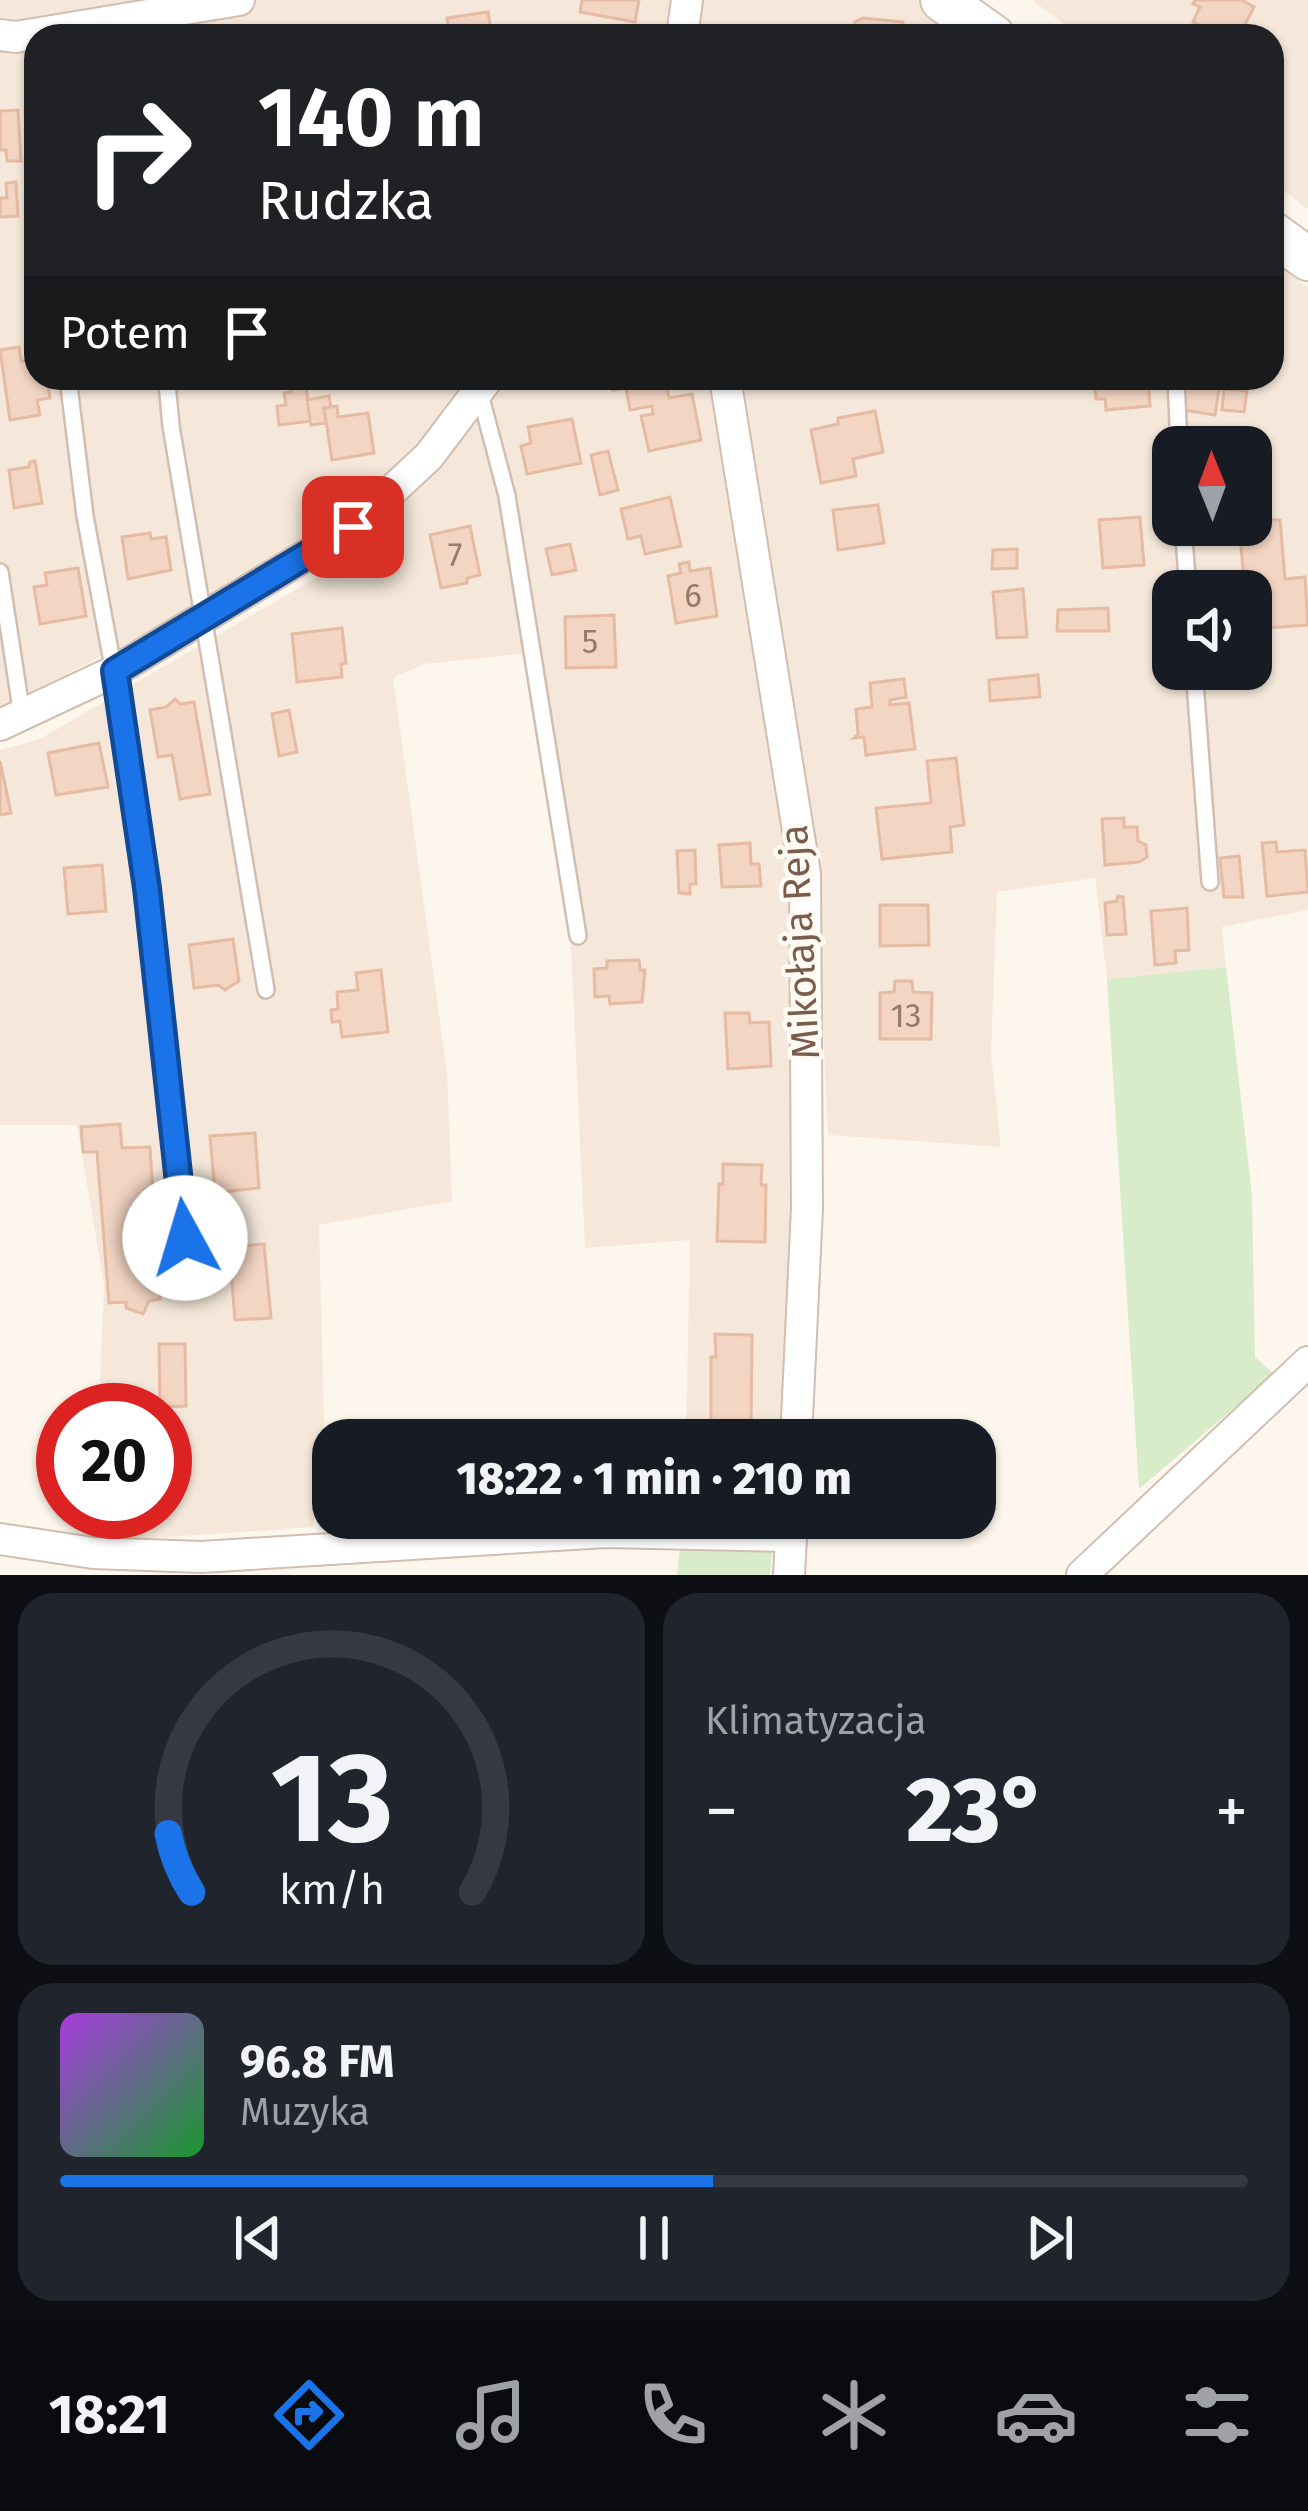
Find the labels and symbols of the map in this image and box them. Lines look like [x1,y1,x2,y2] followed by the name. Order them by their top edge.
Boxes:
[1152,426,1272,546] north arrow
[302,476,404,578] pin
[448,535,462,575] house number: 7
[684,576,702,616] house number: 6
[582,622,598,662] house number: 5
[771,823,829,1061] street label: Mikołaja Reja
[891,996,921,1036] house number: 13
[122,1175,248,1301] position arrow
[36,1383,192,1539] speed limit sign: 20

